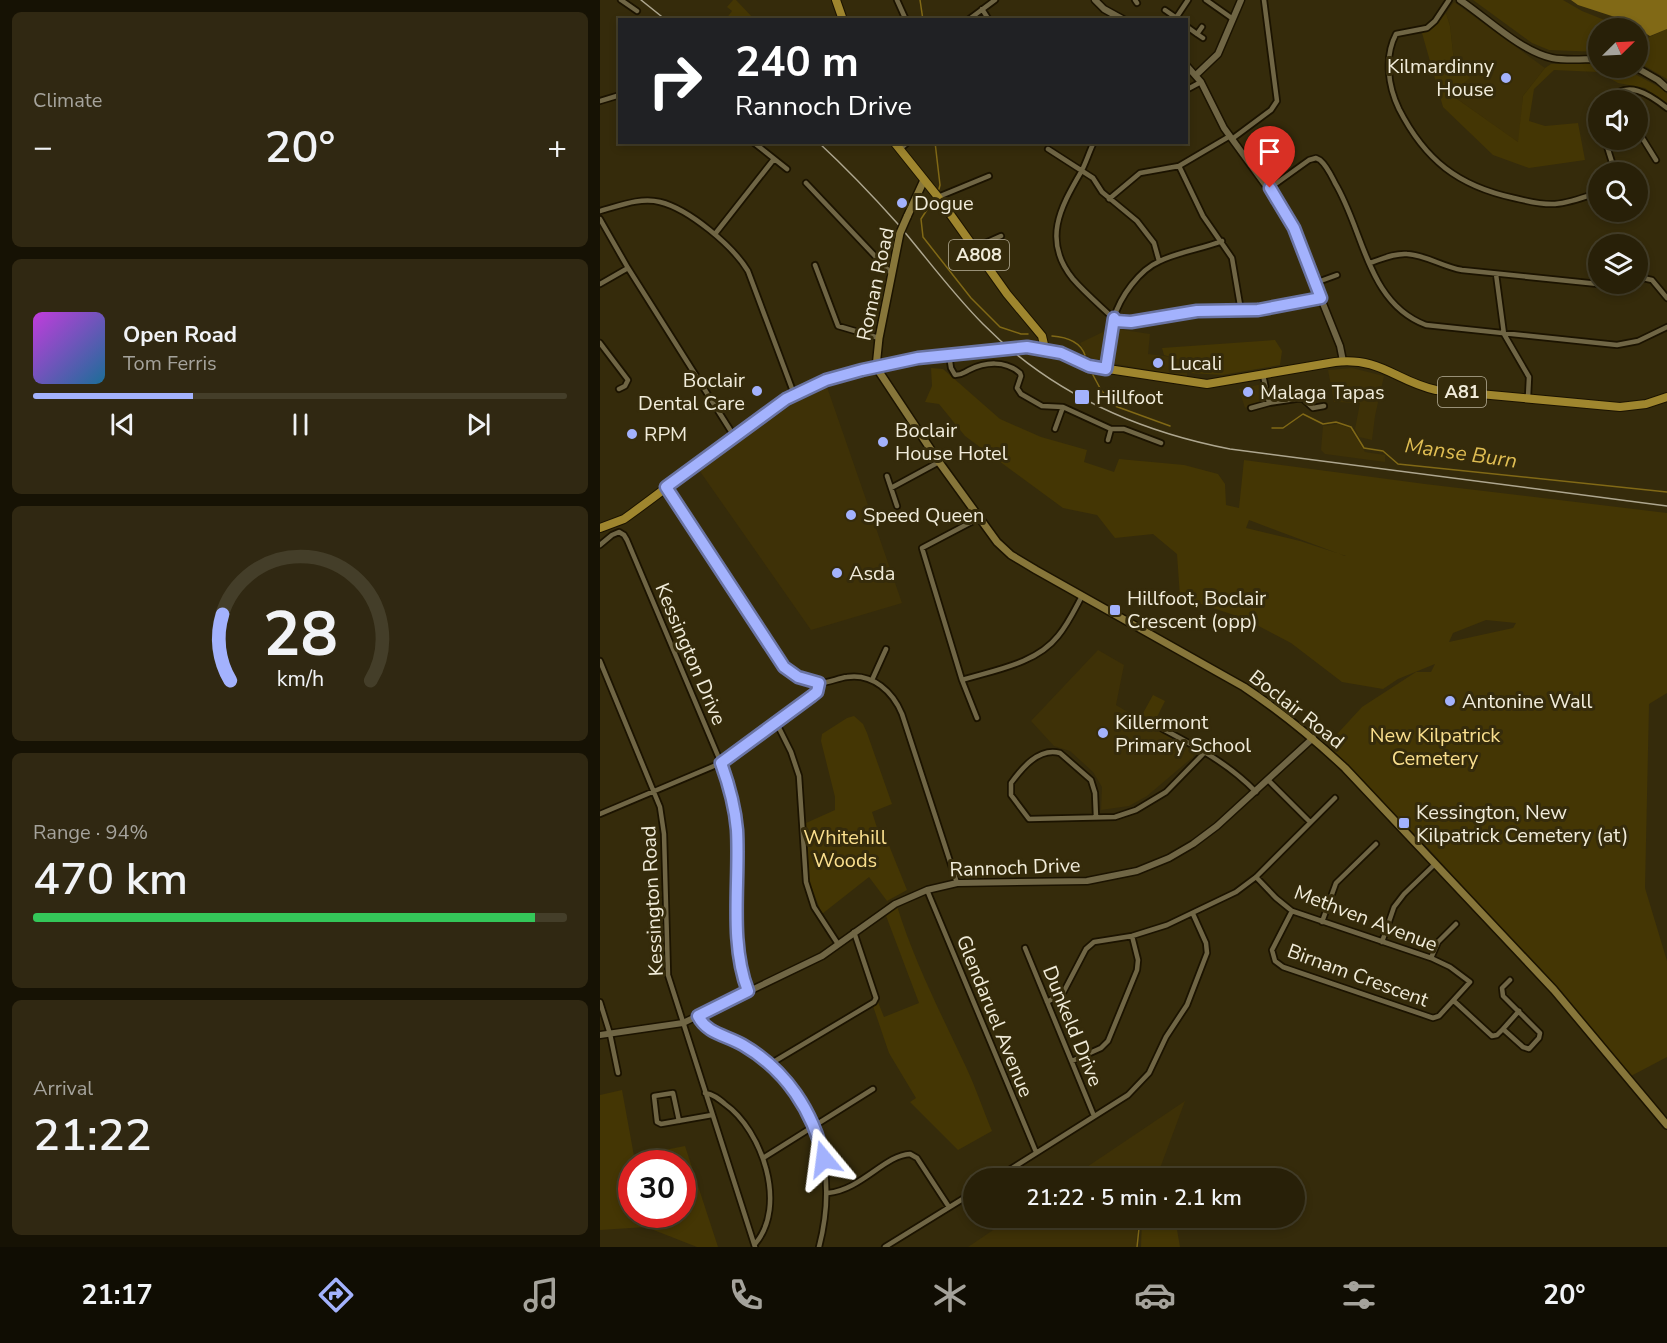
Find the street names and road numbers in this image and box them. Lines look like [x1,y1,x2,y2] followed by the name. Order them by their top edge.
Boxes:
[850,225,901,343] street label: Roman Road
[949,240,1009,270] road number: A808
[1438,377,1486,407] road number: A81
[648,579,733,729] street label: Kessington Drive
[1244,664,1350,755] street label: Boclair Road
[635,825,670,977] street label: Kessington Road
[949,852,1081,883] street label: Rannoch Drive
[1290,879,1441,958] street label: Methven Avenue
[950,931,1039,1101] street label: Glendaruel Avenue
[1284,937,1433,1014] street label: Birnam Crescent
[1036,962,1109,1091] street label: Dunkeld Drive

